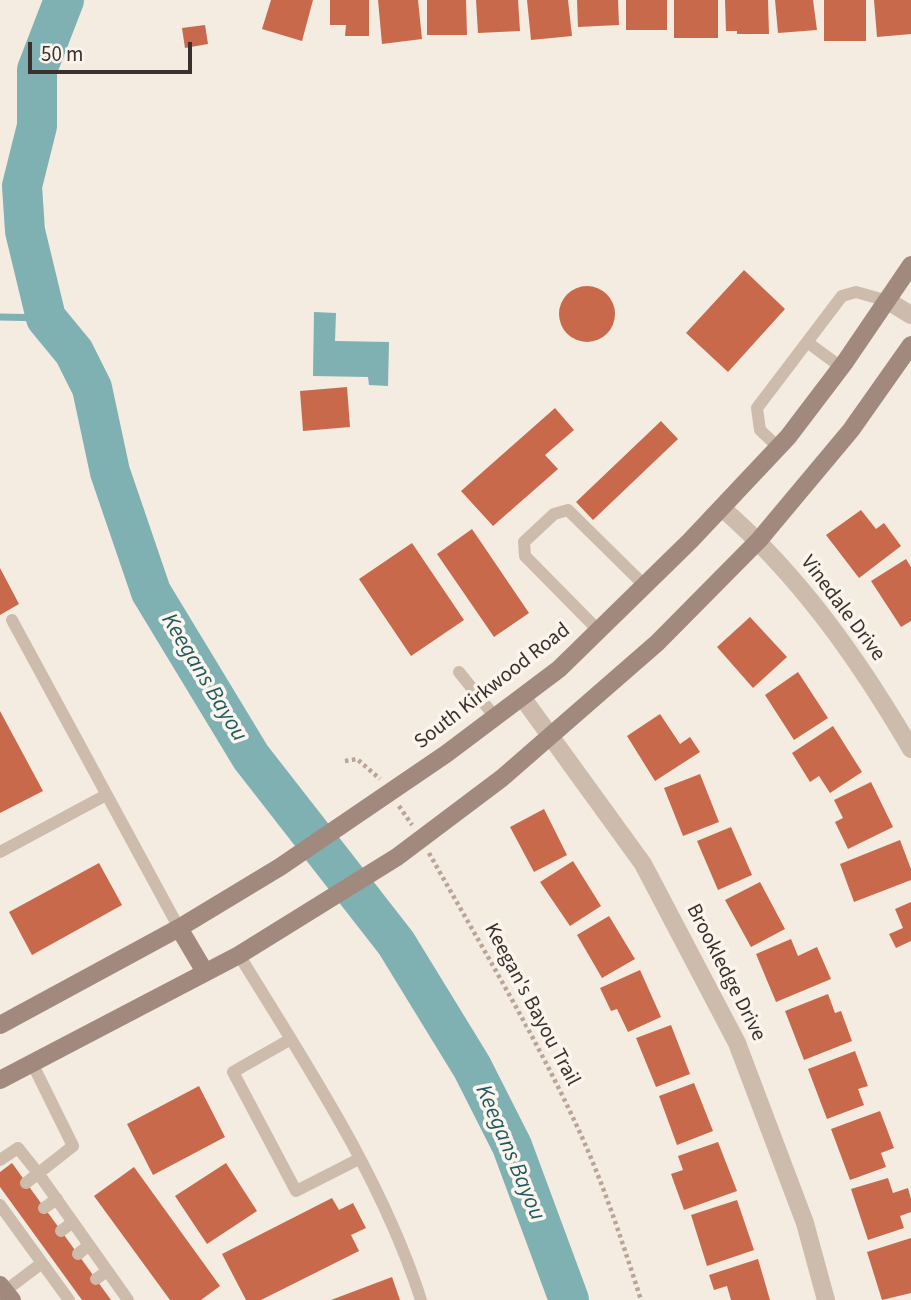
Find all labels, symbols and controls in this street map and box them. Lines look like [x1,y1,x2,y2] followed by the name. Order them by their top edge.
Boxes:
[32,28,196,72] scale bar
[41,39,83,69] text: 50 m
[794,551,890,667] street label: Vinedale Drive
[154,609,252,747] water label: Keegans Bayou
[410,618,576,756] street label: South Kirkwood Road
[680,900,770,1046] street label: Brookledge Drive
[477,919,585,1091] street label: Keegan's Bayou Trail
[468,1081,550,1225] water label: Keegans Bayou

